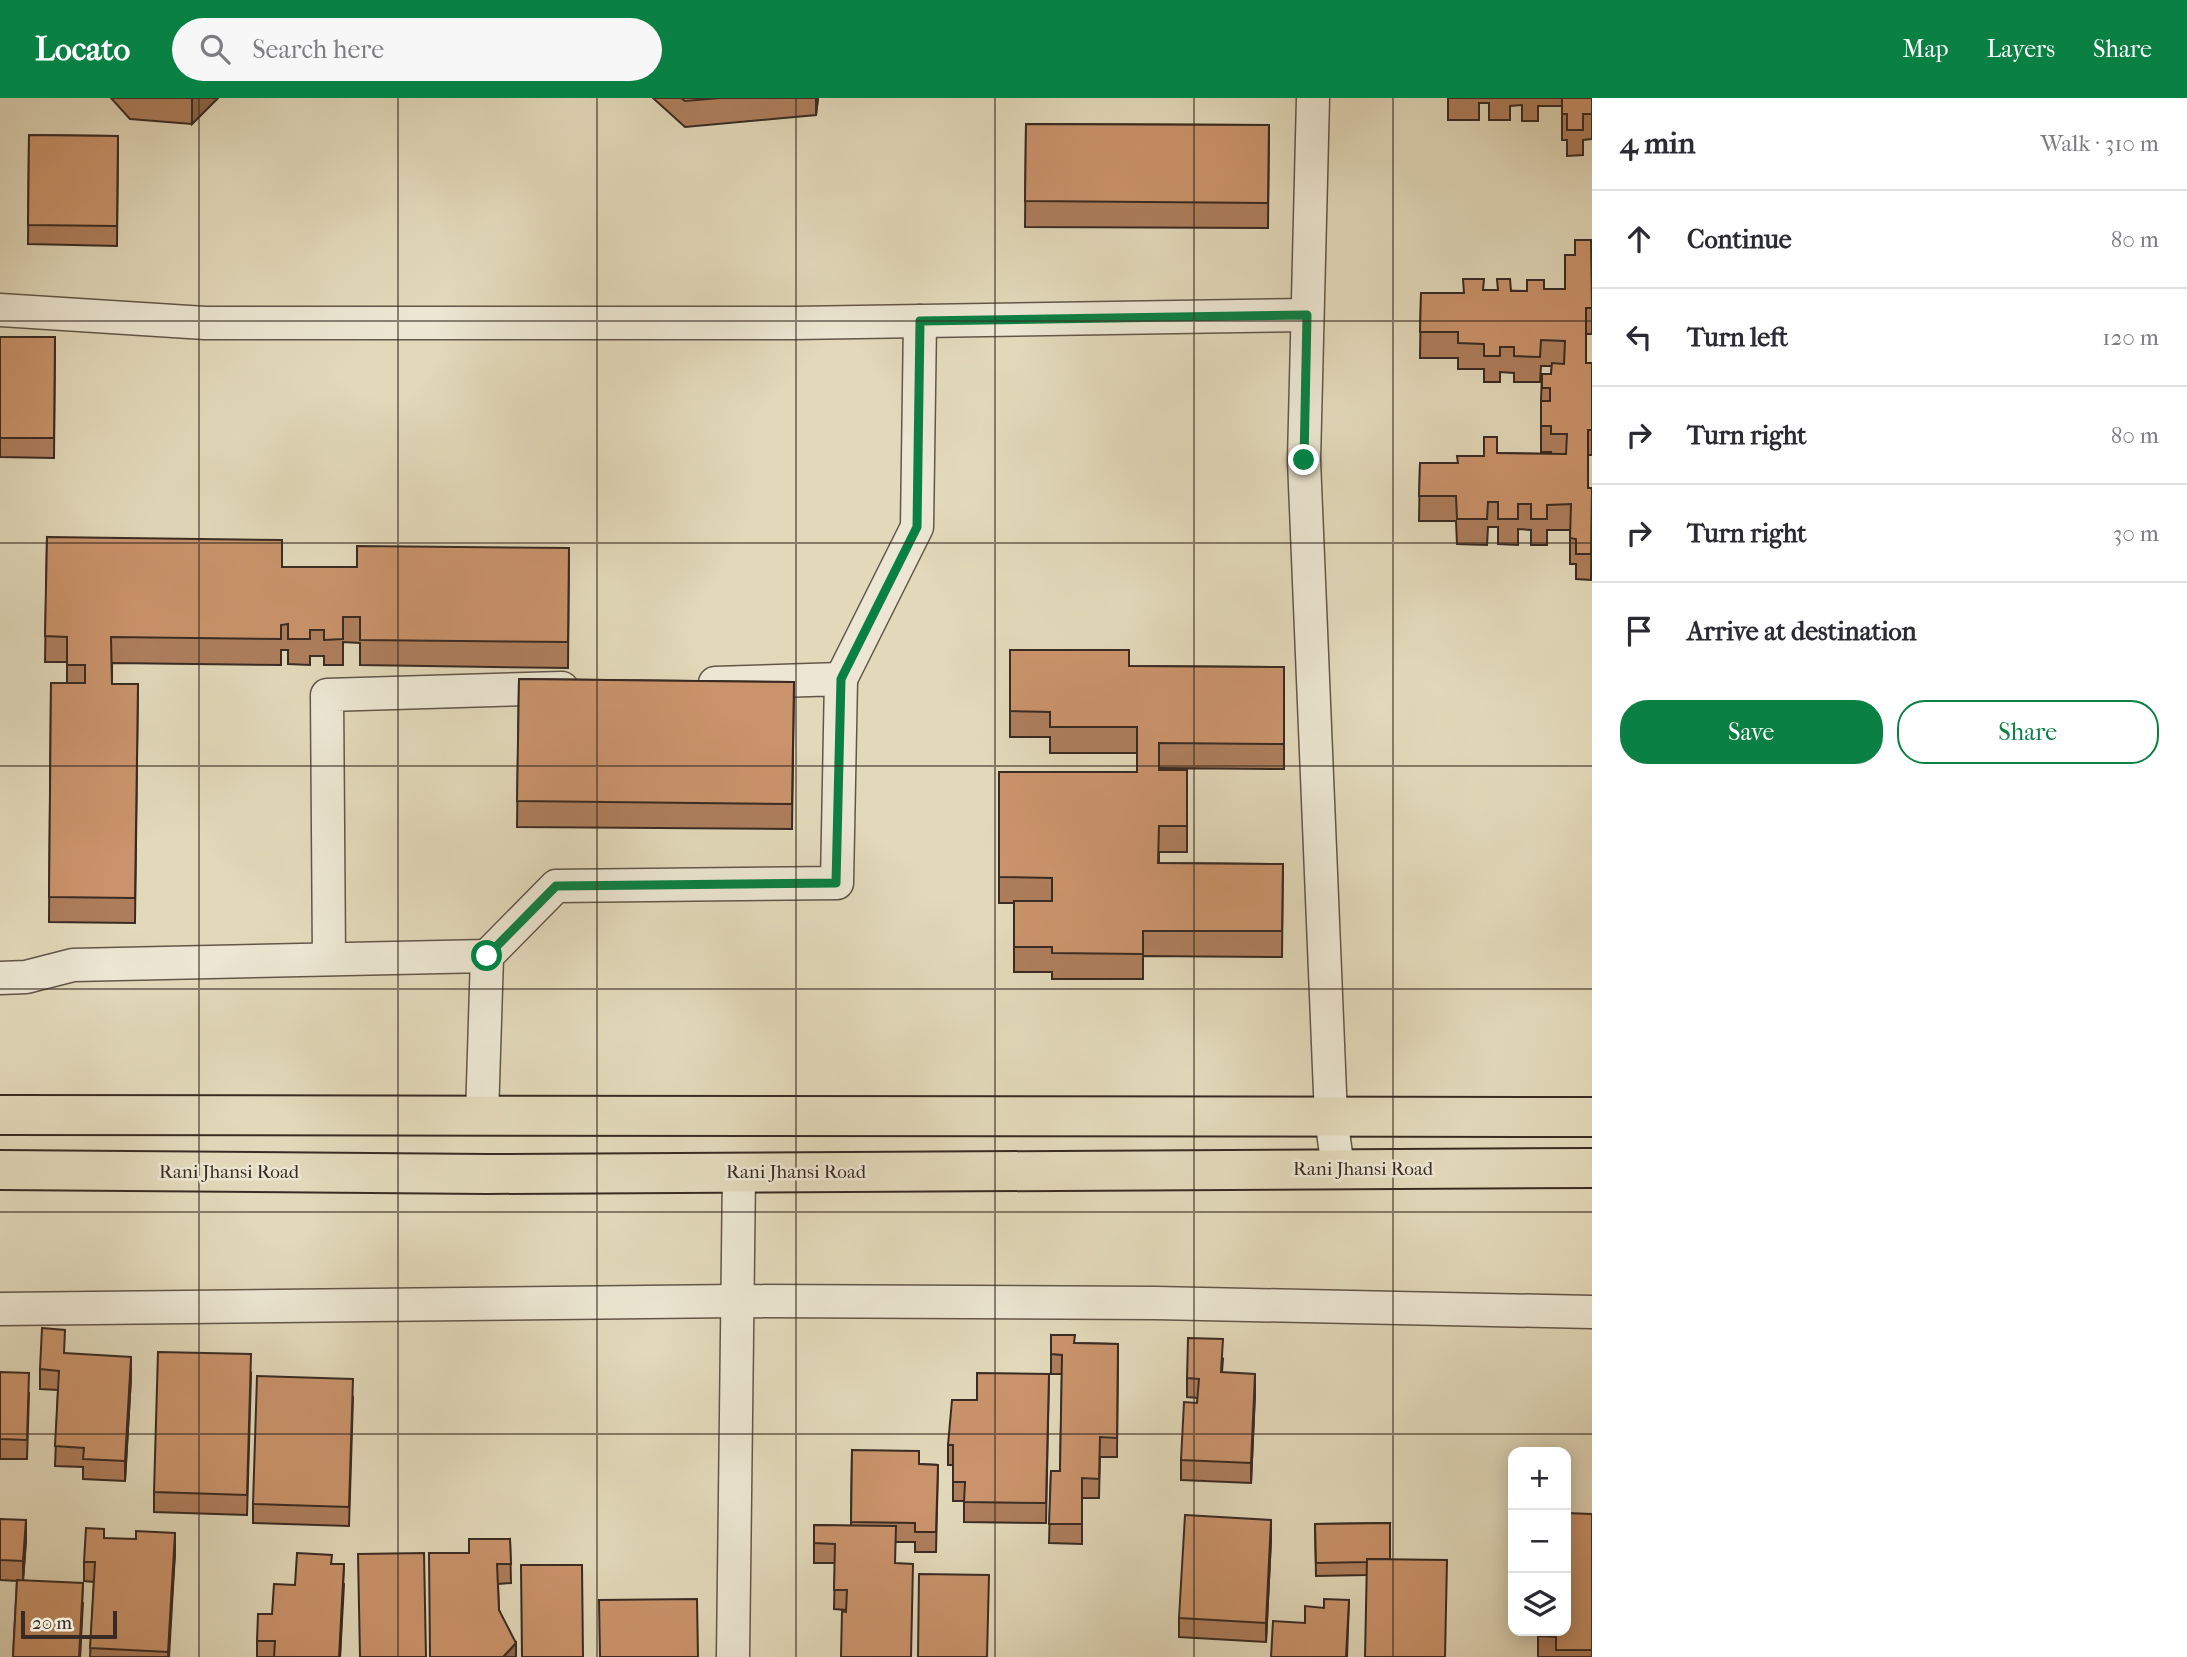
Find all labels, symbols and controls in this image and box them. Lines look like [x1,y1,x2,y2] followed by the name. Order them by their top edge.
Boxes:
[172,18,662,81] search box
[35,30,130,69] text: Locato
[196,30,234,68] icon: search
[252,34,384,65] text: Search here
[1903,35,1949,63] text: Map
[1987,35,2055,63] text: Layers
[2093,35,2152,63] text: Share
[1620,126,1695,161] text: 4 min
[2040,130,2159,157] text: Walk · 310 m
[1620,220,1658,258] icon: ahead
[1687,224,1792,255] text: Continue
[2111,226,2159,253] text: 80 m
[1620,318,1658,356] icon: left
[1687,322,1788,353] text: Turn left
[2102,324,2159,351] text: 120 m
[1620,416,1658,454] icon: right
[1687,420,1807,451] text: Turn right
[2111,422,2159,449] text: 80 m
[1288,444,1319,475] route end
[1620,514,1658,552] icon: right
[1687,518,1807,549] text: Turn right
[2113,520,2159,547] text: 30 m
[1620,612,1658,650] icon: arrive
[1687,616,1917,647] text: Arrive at destination
[1620,700,1883,764] button: Save
[1897,700,2159,764] button: Share
[471,940,502,971] route start
[1293,1158,1434,1180] street label: Rani Jhansi Road
[159,1161,300,1183] street label: Rani Jhansi Road
[726,1161,867,1183] street label: Rani Jhansi Road
[1508,1447,1571,1636] map controls
[1508,1447,1571,1510] button: +
[1508,1510,1571,1573] button: −
[1508,1573,1571,1636] button: layers
[21,1608,117,1640] scale bar
[32,1612,72,1634] text: 20 m

